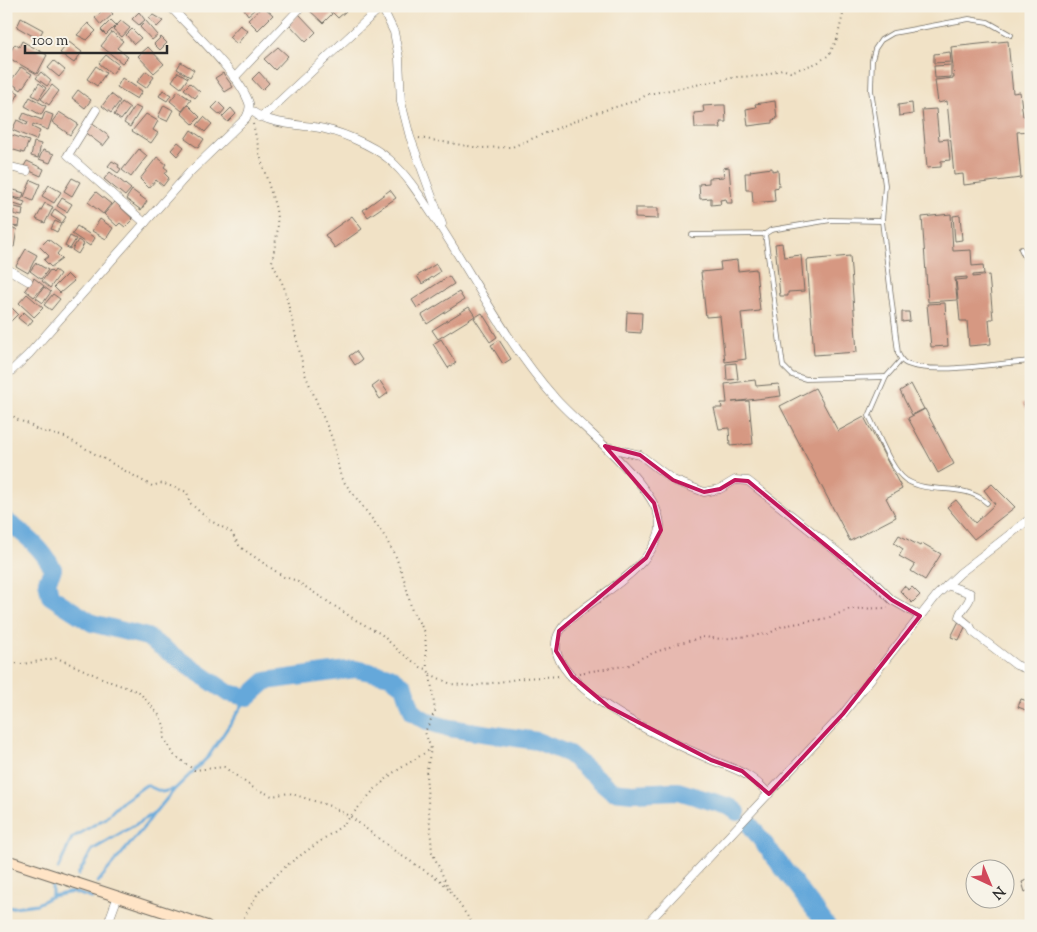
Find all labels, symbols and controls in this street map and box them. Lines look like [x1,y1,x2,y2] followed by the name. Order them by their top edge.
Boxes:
[25,22,168,54] scale bar
[32,31,69,52] text: 100 m
[964,860,1014,910] north arrow
[987,881,1009,903] text: N

